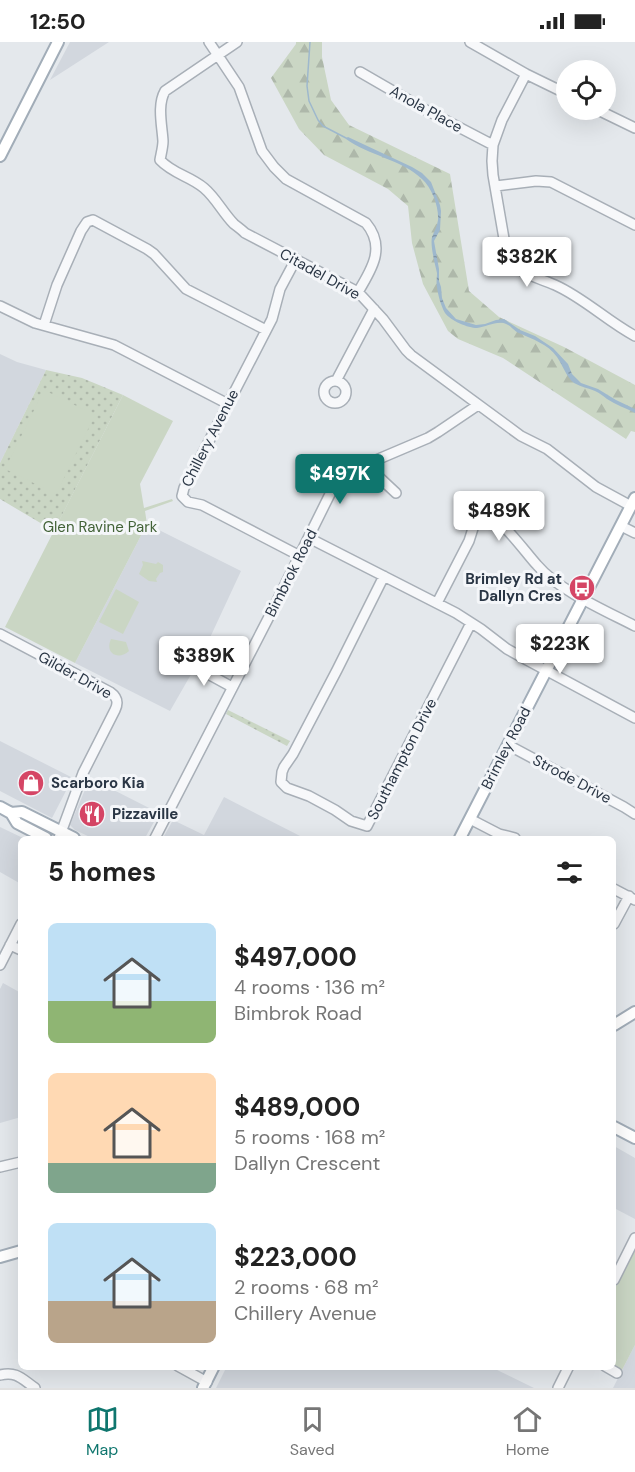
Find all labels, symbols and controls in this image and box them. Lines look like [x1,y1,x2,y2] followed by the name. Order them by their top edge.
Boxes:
[30,7,85,36] text: 12:50
[556,60,616,120] map controls
[556,60,616,120] button: locate
[386,81,466,137] street label: Anola Place
[485,237,569,288] pin: $382K
[496,243,558,269] text: $382K
[276,244,364,304] street label: Citadel Drive
[177,386,243,490] street label: Chillery Avenue
[298,454,382,505] pin: $497K
[309,460,371,486] text: $497K
[457,491,541,542] pin: $489K
[467,497,531,523] text: $489K
[43,517,158,537] park label: Glen Ravine Park
[260,526,322,620] street label: Bimbrok Road
[465,569,562,606] place label: Brimley Rd at Dallyn Cres
[567,573,597,603] bus stop icon: Brimley Rd at Dallyn Cres
[518,624,602,675] pin: $223K
[530,630,590,656] text: $223K
[162,636,246,687] pin: $389K
[173,642,235,668] text: $389K
[35,647,115,703] street label: Gilder Drive
[363,695,441,823] street label: Southampton Drive
[477,703,535,793] street label: Brimley Road
[529,750,615,808] street label: Strode Drive
[16,768,46,798] shop icon: Scarboro Kia
[51,773,144,793] place label: Scarboro Kia
[77,799,107,829] restaurant icon: Pizzaville
[112,804,178,824] place label: Pizzaville
[48,855,156,889] text: 5 homes
[553,856,586,889] icon: filters
[234,940,357,974] text: $497,000
[96,947,168,1019] icon: home
[234,974,385,1000] text: 4 rooms · 136 m²
[234,1000,362,1026] text: Bimbrok Road
[234,1090,360,1124] text: $489,000
[96,1097,168,1169] icon: home
[234,1124,385,1150] text: 5 rooms · 168 m²
[234,1150,380,1176] text: Dallyn Crescent
[234,1240,357,1274] text: $223,000
[96,1247,168,1319] icon: home
[234,1274,379,1300] text: 2 rooms · 68 m²
[234,1300,377,1326] text: Chillery Avenue
[86,1403,119,1460] tab: Map
[290,1403,335,1460] tab: Saved
[506,1403,549,1460] tab: Home

